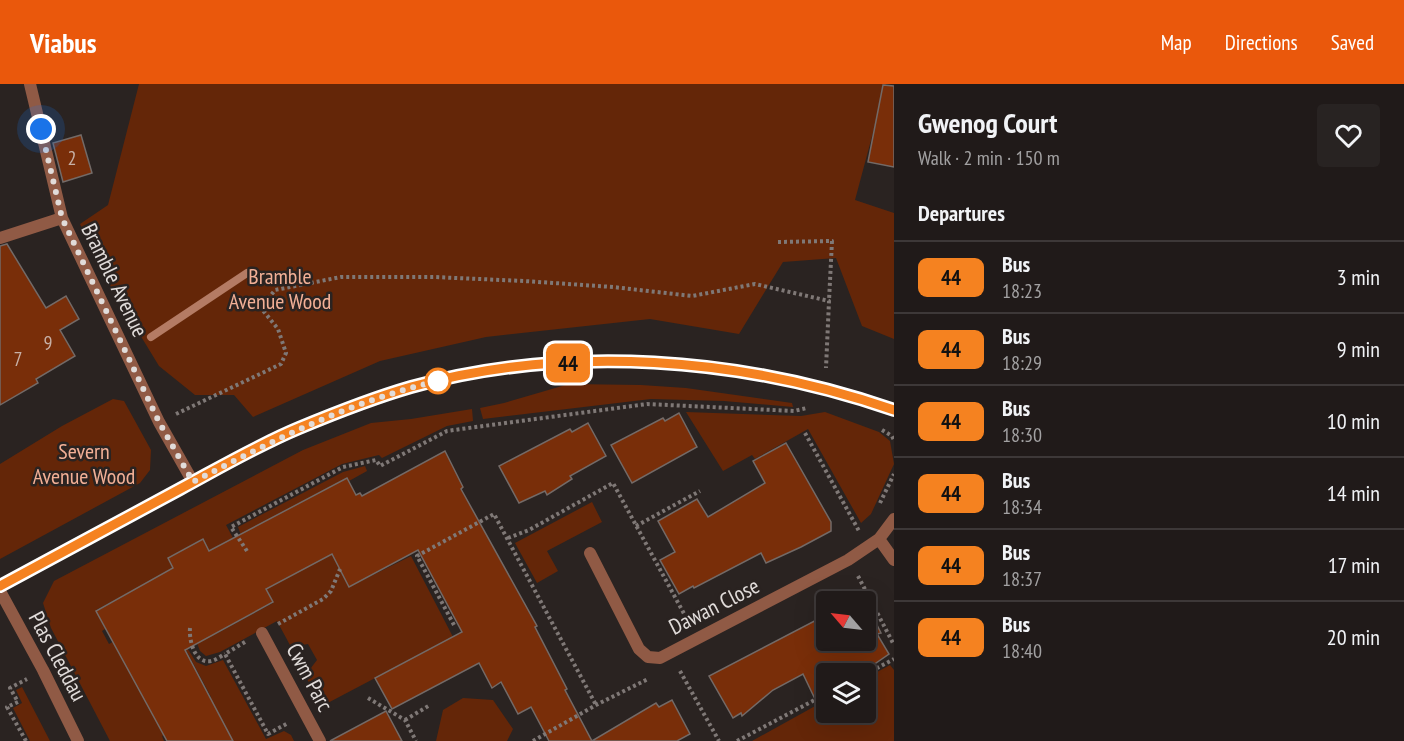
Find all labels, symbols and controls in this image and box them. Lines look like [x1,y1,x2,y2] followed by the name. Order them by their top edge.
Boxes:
[30,24,97,61] text: Viabus
[1161,29,1192,56] text: Map
[1225,29,1298,56] text: Directions
[1331,29,1374,56] text: Saved
[918,104,1057,141] text: Gwenog Court
[1317,104,1380,167] button: heart
[26,114,56,144] your location
[68,145,77,171] house number: 2
[918,145,1060,171] text: Walk · 2 min · 150 m
[918,199,1005,227] text: Departures
[75,219,155,341] street label: Bramble Avenue
[1002,250,1030,278] text: Bus
[229,262,331,315] park label: Bramble Avenue Wood
[1337,263,1380,291] text: 3 min
[941,264,961,291] text: 44
[1002,278,1042,304] text: 18:23
[1002,322,1030,350] text: Bus
[44,330,53,356] house number: 9
[1337,335,1380,363] text: 9 min
[941,336,961,363] text: 44
[541,344,595,382] line badge: 44
[14,346,23,372] house number: 7
[558,350,578,377] text: 44
[1002,350,1042,376] text: 18:29
[425,368,451,394] unlabelled marker
[1002,394,1030,422] text: Bus
[1327,407,1380,435] text: 10 min
[941,408,961,435] text: 44
[1002,422,1042,448] text: 18:30
[33,437,135,490] park label: Severn Avenue Wood
[1002,466,1030,494] text: Bus
[1327,479,1380,507] text: 14 min
[941,480,961,507] text: 44
[1002,494,1042,520] text: 18:34
[1002,538,1030,566] text: Bus
[1328,551,1380,579] text: 17 min
[941,552,961,579] text: 44
[1002,566,1042,592] text: 18:37
[664,571,764,641] street label: Dawan Close
[816,591,876,651] north arrow
[816,591,876,723] map controls
[23,606,93,706] street label: Plas Cleddau
[1002,610,1030,638] text: Bus
[1327,623,1380,651] text: 20 min
[941,624,961,651] text: 44
[280,638,340,716] street label: Cwm Parc
[1002,638,1042,664] text: 18:40
[816,663,876,723] button: layers

